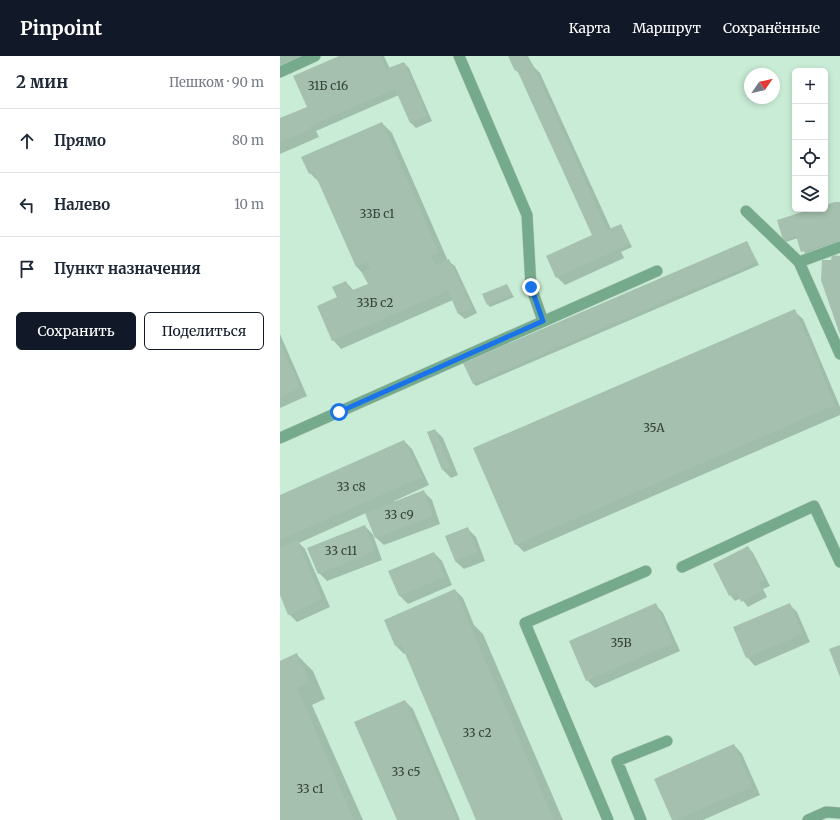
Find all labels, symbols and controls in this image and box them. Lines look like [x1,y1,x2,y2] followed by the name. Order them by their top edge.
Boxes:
[20,16,102,40] text: Pinpoint
[569,19,610,37] text: Карта
[632,19,701,37] text: Маршрут
[723,19,820,37] text: Сохранённые
[744,68,780,104] north arrow
[792,68,828,212] map controls
[792,68,828,104] button: +
[16,71,68,93] text: 2 мин
[169,74,264,91] text: Пешком · 90 m
[308,78,348,93] house number: 31Б с16
[792,104,828,140] button: −
[16,130,38,152] icon: ahead
[54,131,106,150] text: Прямо
[232,132,264,149] text: 80 m
[792,140,828,176] button: locate
[792,176,828,212] button: layers
[16,194,38,216] icon: left
[54,195,110,214] text: Налево
[234,196,264,213] text: 10 m
[360,206,395,221] house number: 33Б с1
[16,258,38,280] icon: arrive
[54,259,201,278] text: Пункт назначения
[522,278,540,296] route end
[357,295,393,310] house number: 33Б с2
[16,312,136,350] button: Сохранить
[144,312,264,350] button: Поделиться
[330,403,348,421] route start
[643,420,665,435] house number: 35А
[336,479,366,494] house number: 33 с8
[384,507,414,522] house number: 33 с9
[325,543,358,558] house number: 33 с11
[611,635,631,650] house number: 35В
[462,725,492,740] house number: 33 с2
[392,764,420,779] house number: 33 с5
[296,781,324,796] house number: 33 с1

